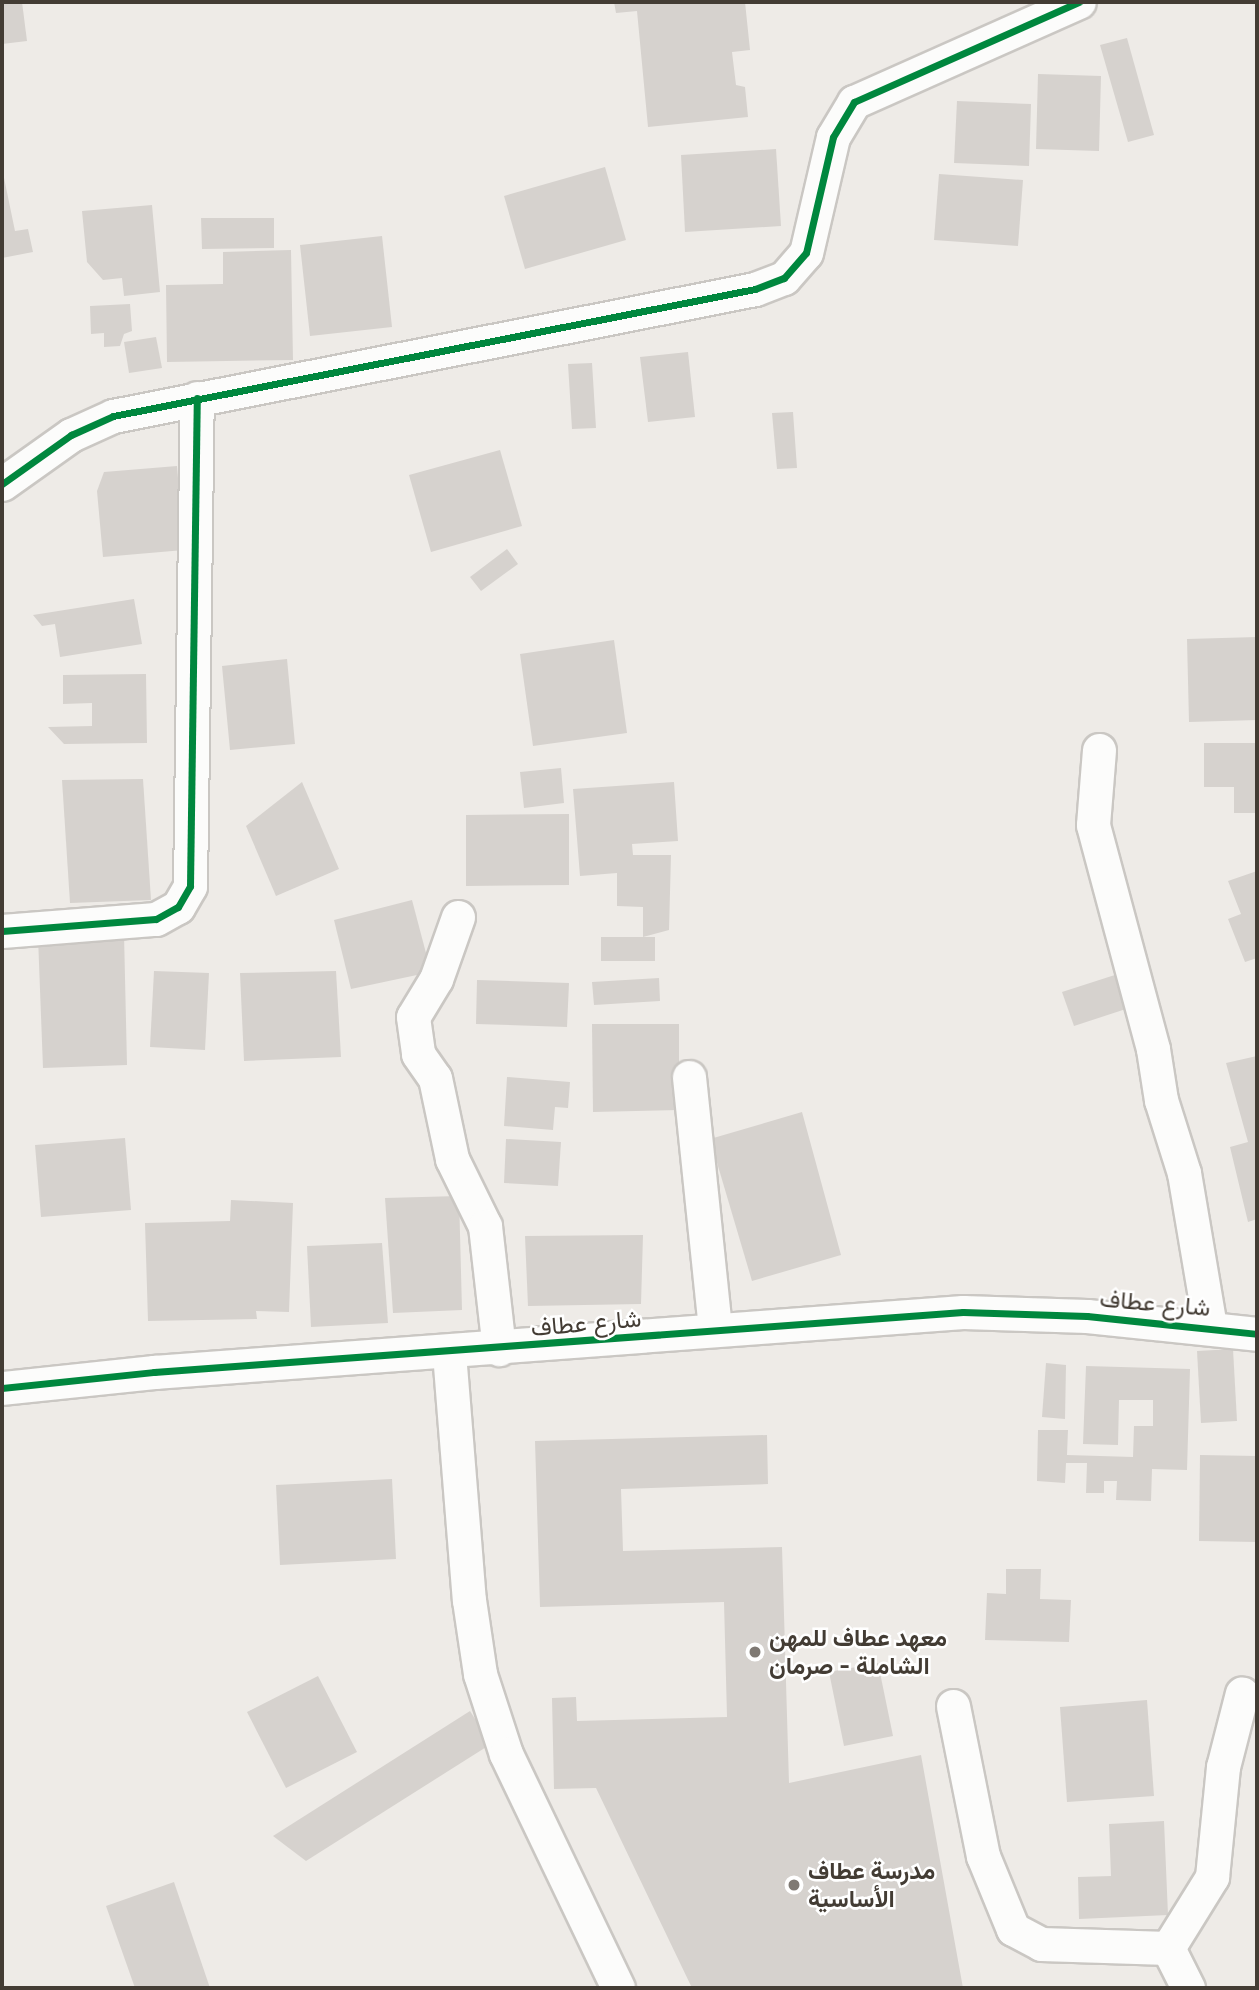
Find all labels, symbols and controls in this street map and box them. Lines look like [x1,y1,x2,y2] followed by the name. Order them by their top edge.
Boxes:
[1099,1284,1211,1322] street label: شارع عطاف
[530,1304,642,1342] street label: شارع عطاف
[769,1624,947,1680] place label: معهد عطاف للمهن الشاملة - صرمان
[747,1644,763,1660] marker: معهد عطاف للمهن الشاملة - صرمان
[808,1857,935,1913] place label: مدرسة عطاف الأساسية
[786,1877,802,1893] marker: مدرسة عطاف الأساسية

